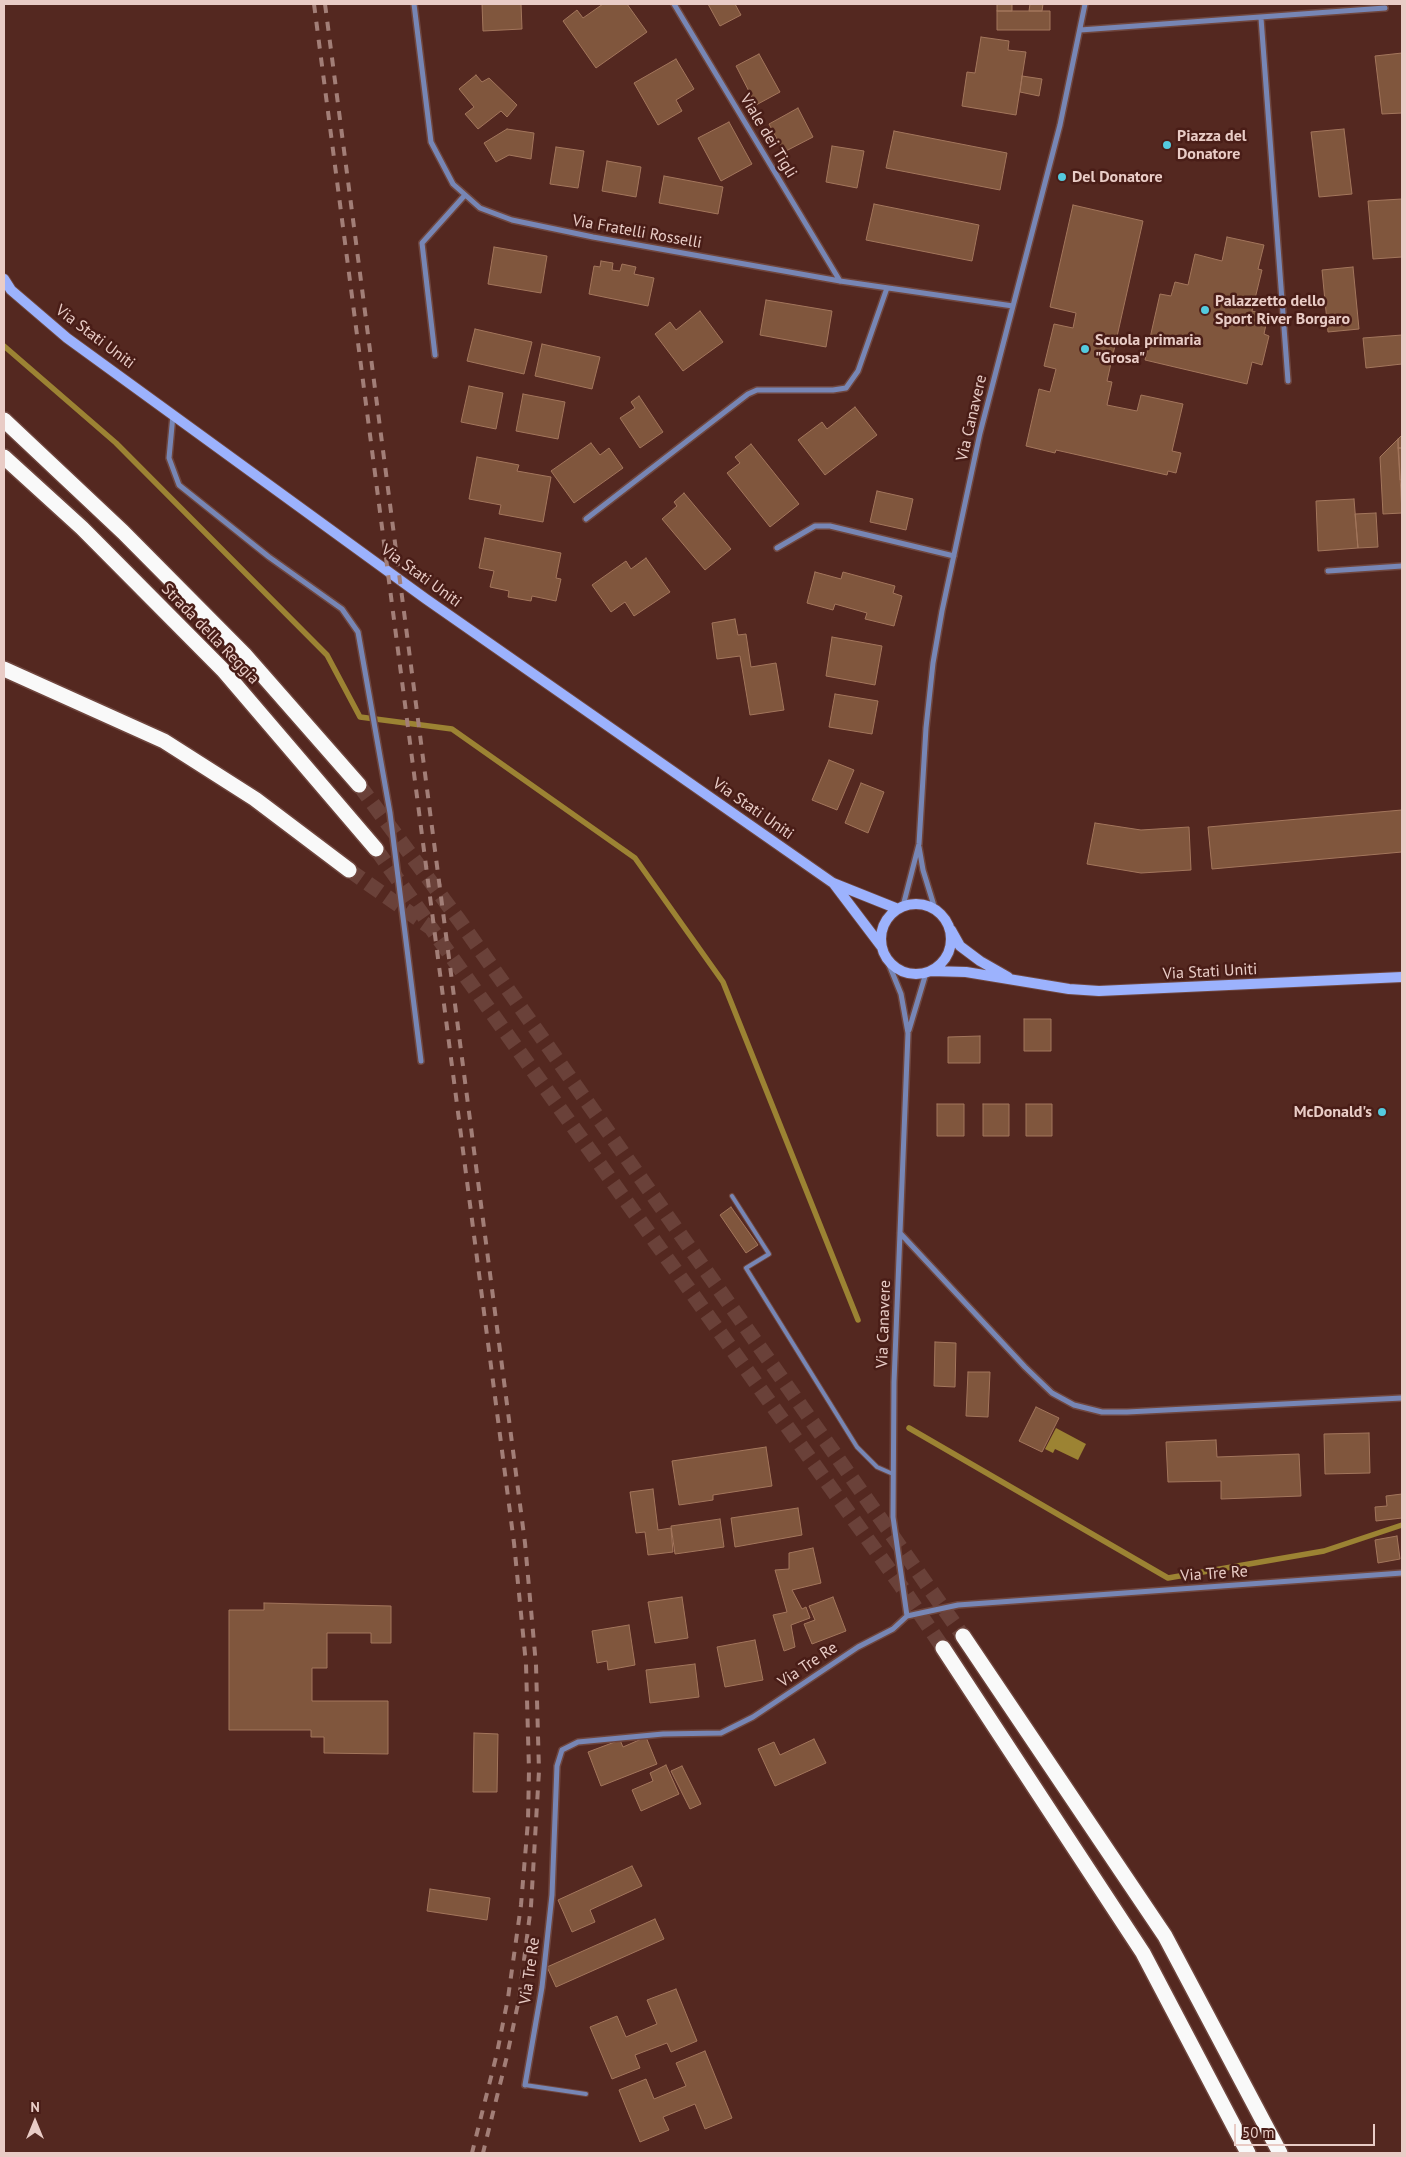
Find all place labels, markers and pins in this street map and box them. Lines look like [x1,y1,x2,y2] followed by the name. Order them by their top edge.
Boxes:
[1177,126,1246,164] place label: Piazza del Donatore
[1161,139,1173,151] marker: Piazza del Donatore
[1072,167,1163,187] place label: Del Donatore
[1056,171,1068,183] marker: Del Donatore
[1215,291,1350,329] place label: Palazzetto dello Sport River Borgaro
[1199,304,1211,316] marker: Palazzetto dello Sport River Borgaro
[1095,330,1202,368] place label: Scuola primaria "Grosa"
[1079,343,1091,355] marker: Scuola primaria "Grosa"
[1294,1102,1372,1122] place label: McDonald's
[1376,1106,1388,1118] marker: McDonald's

